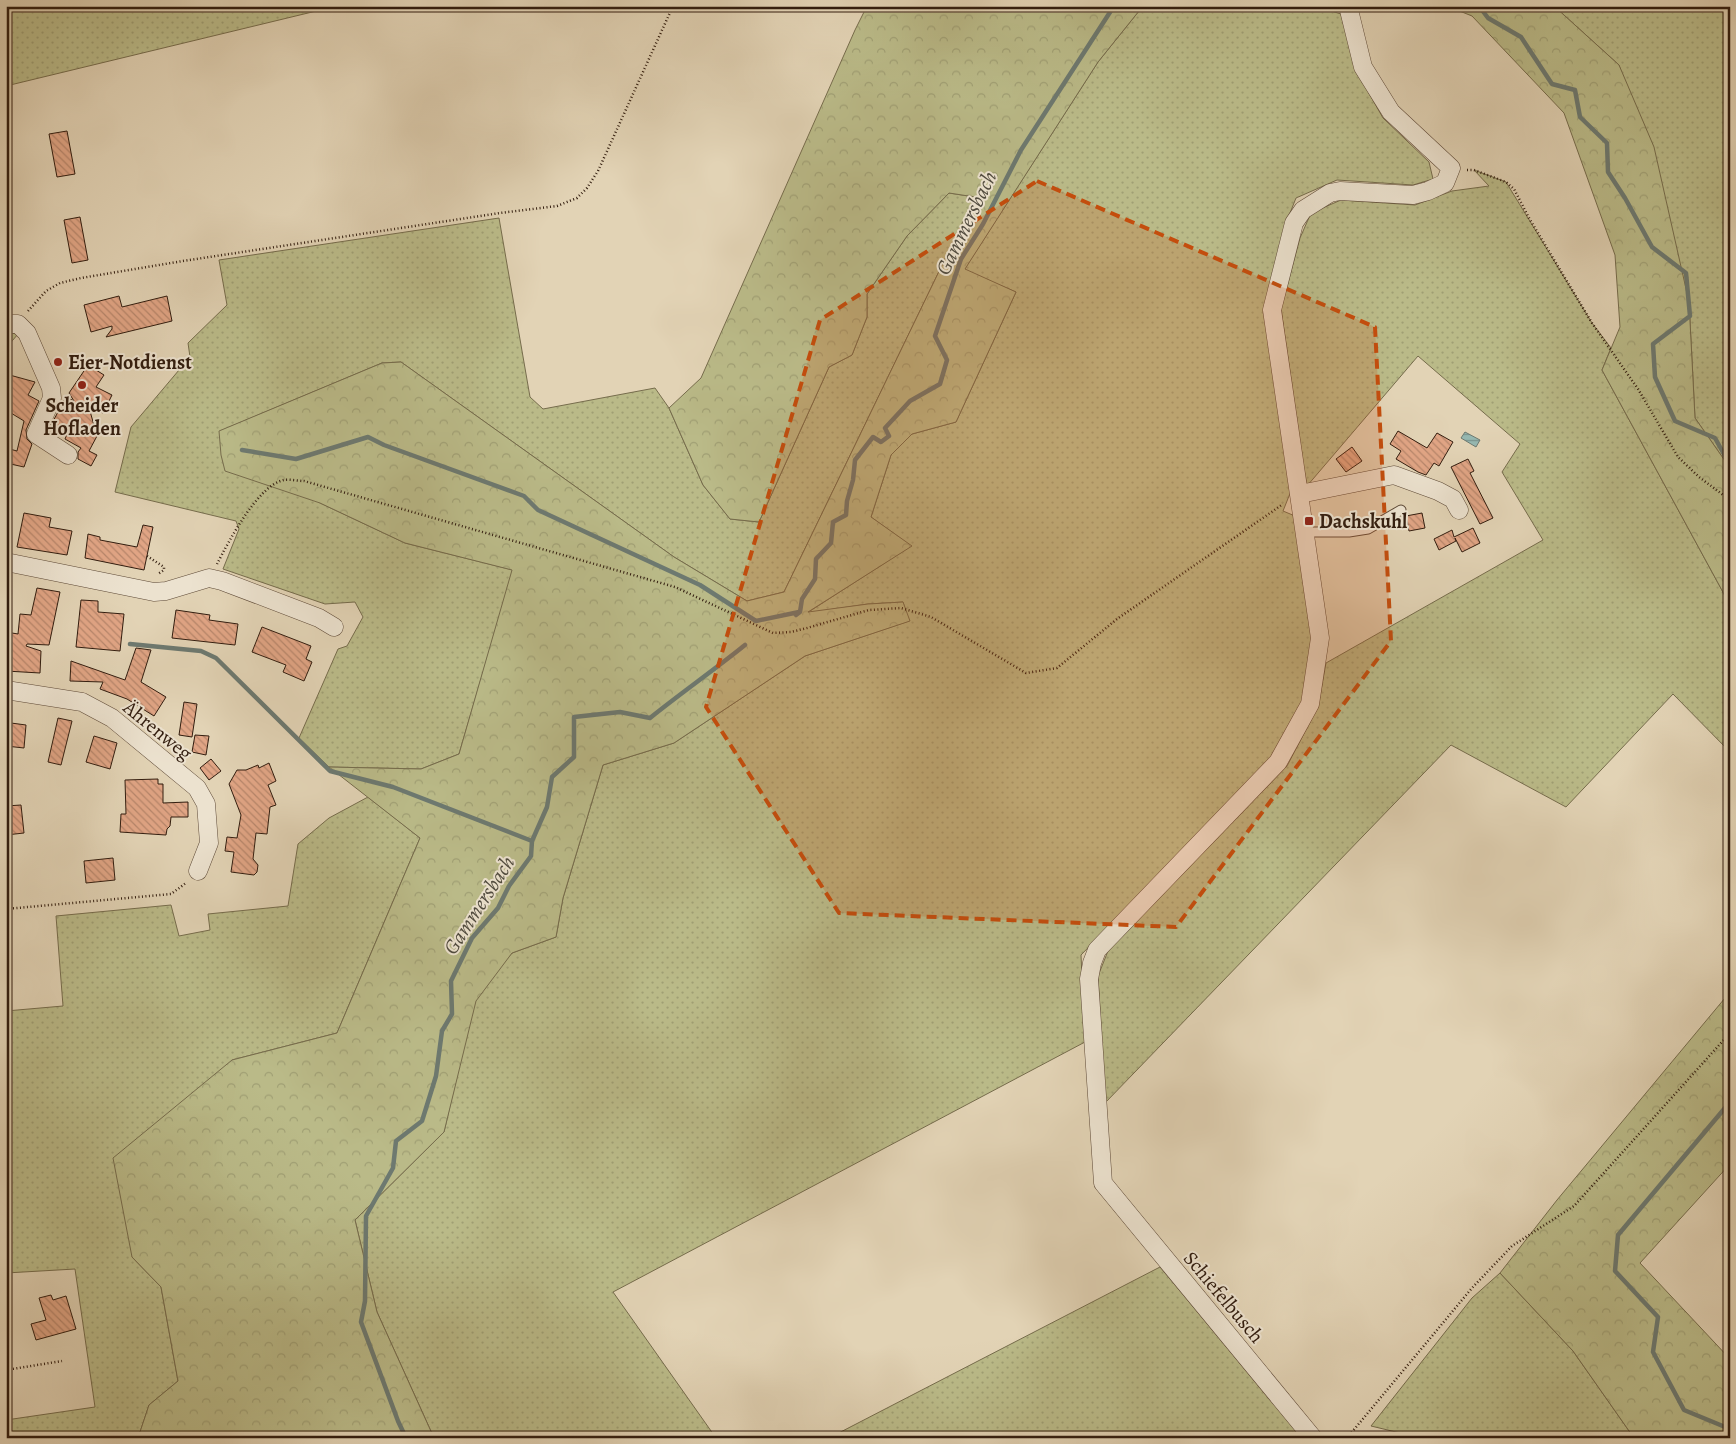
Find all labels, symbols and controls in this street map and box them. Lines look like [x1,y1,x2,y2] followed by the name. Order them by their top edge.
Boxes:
[929,166,1003,280] water label: Gammersbach
[68,349,192,376] place label: Eier-Notdienst
[52,356,64,368] marker: Eier-Notdienst
[76,379,88,391] marker: Scheider Hofladen
[43,392,121,442] place label: Scheider Hofladen
[1319,508,1408,535] place label: Dachskuhl
[1303,515,1315,527] marker: Dachskuhl
[117,694,198,767] street label: Ährenweg
[437,850,521,960] water label: Gammersbach
[1177,1246,1270,1349] street label: Schiefelbusch

